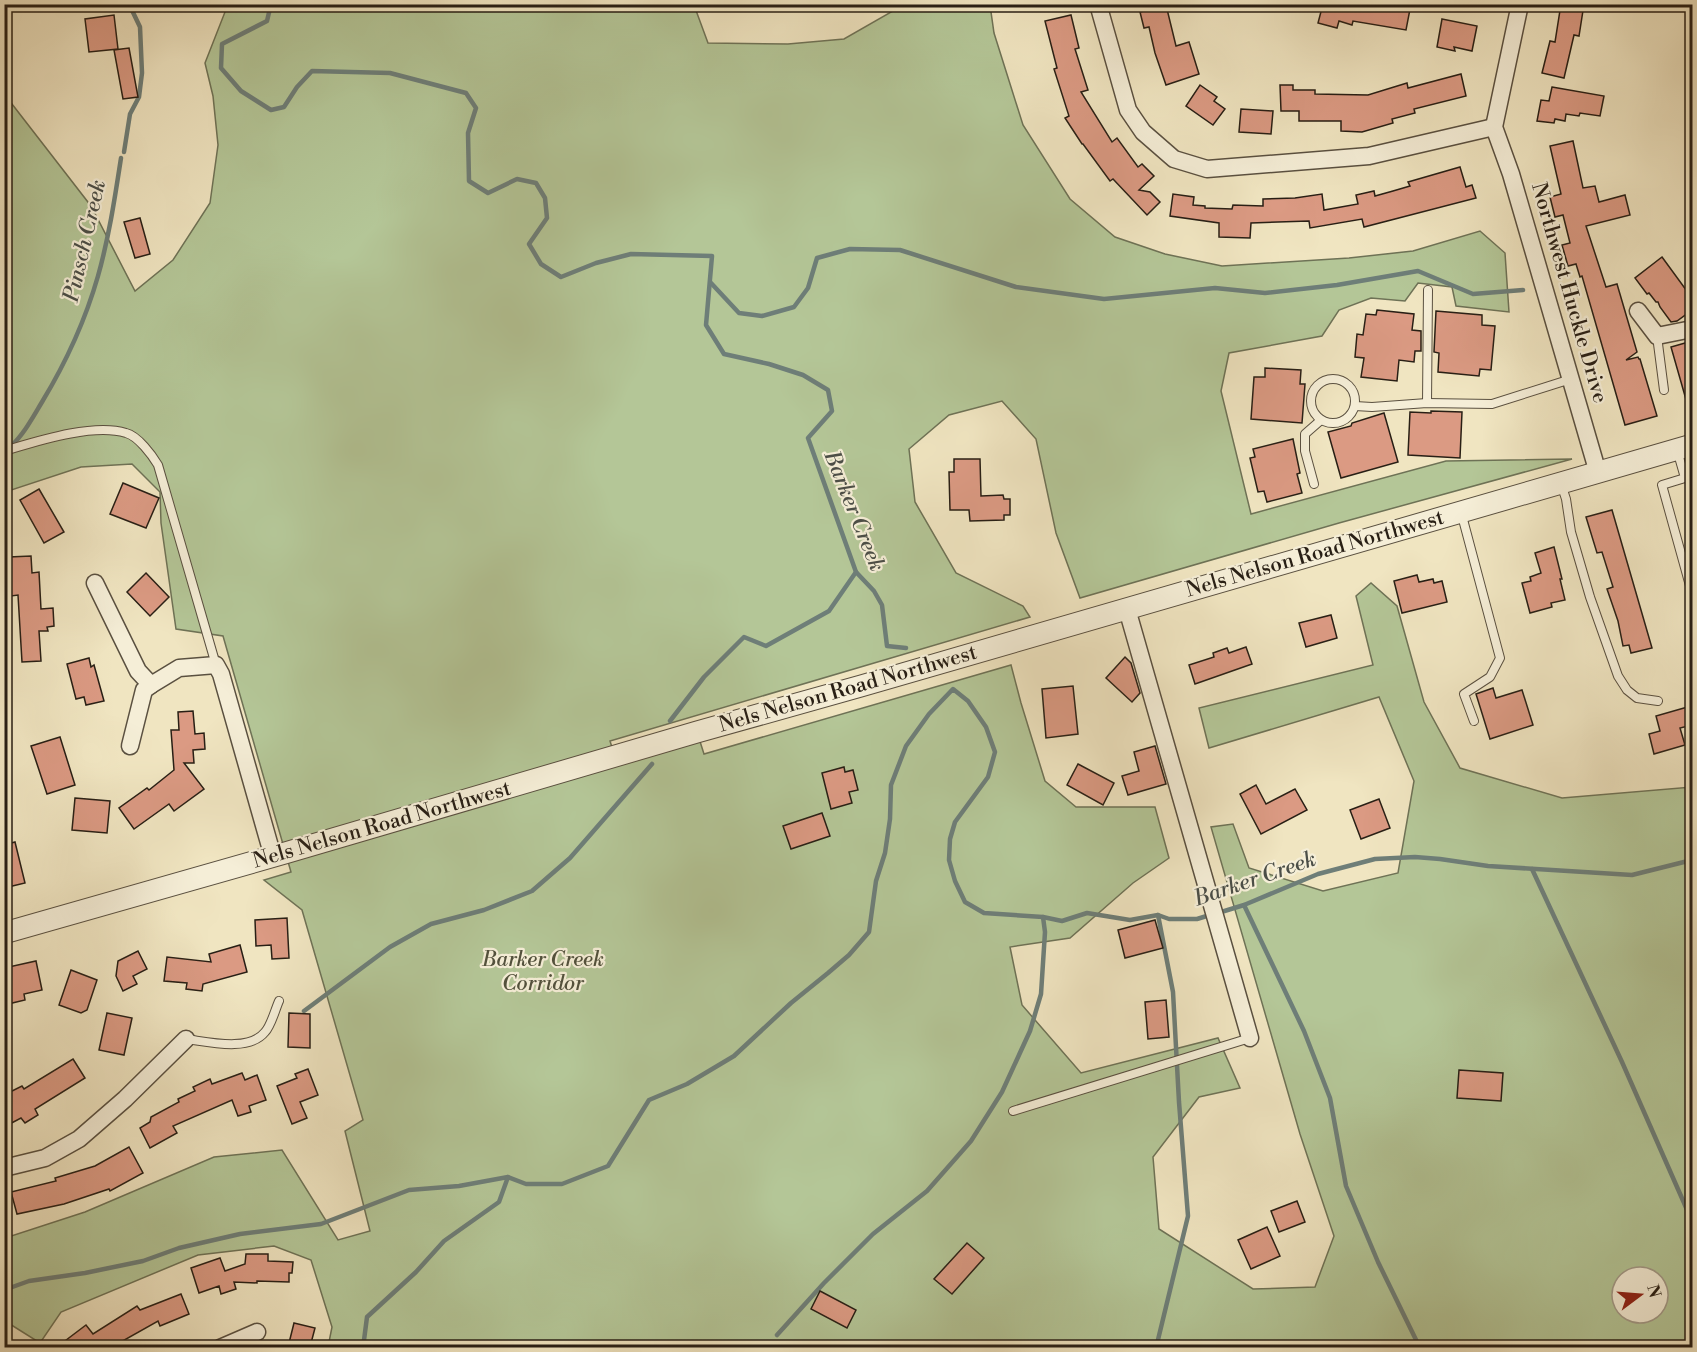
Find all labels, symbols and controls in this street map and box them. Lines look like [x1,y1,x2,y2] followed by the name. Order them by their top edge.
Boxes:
[58,177,112,306] water label: Pinsch Creek
[1525,180,1613,406] street label: Northwest Huckle Drive
[817,446,890,575] water label: Barker Creek
[1183,504,1448,603] street label: Nels Nelson Road Northwest
[716,639,981,738] street label: Nels Nelson Road Northwest
[250,775,515,874] street label: Nels Nelson Road Northwest
[1189,845,1320,913] water label: Barker Creek
[481,947,604,997] park label: Barker Creek Corridor
[1610,1265,1670,1325] north arrow
[1642,1282,1665,1300] text: N

